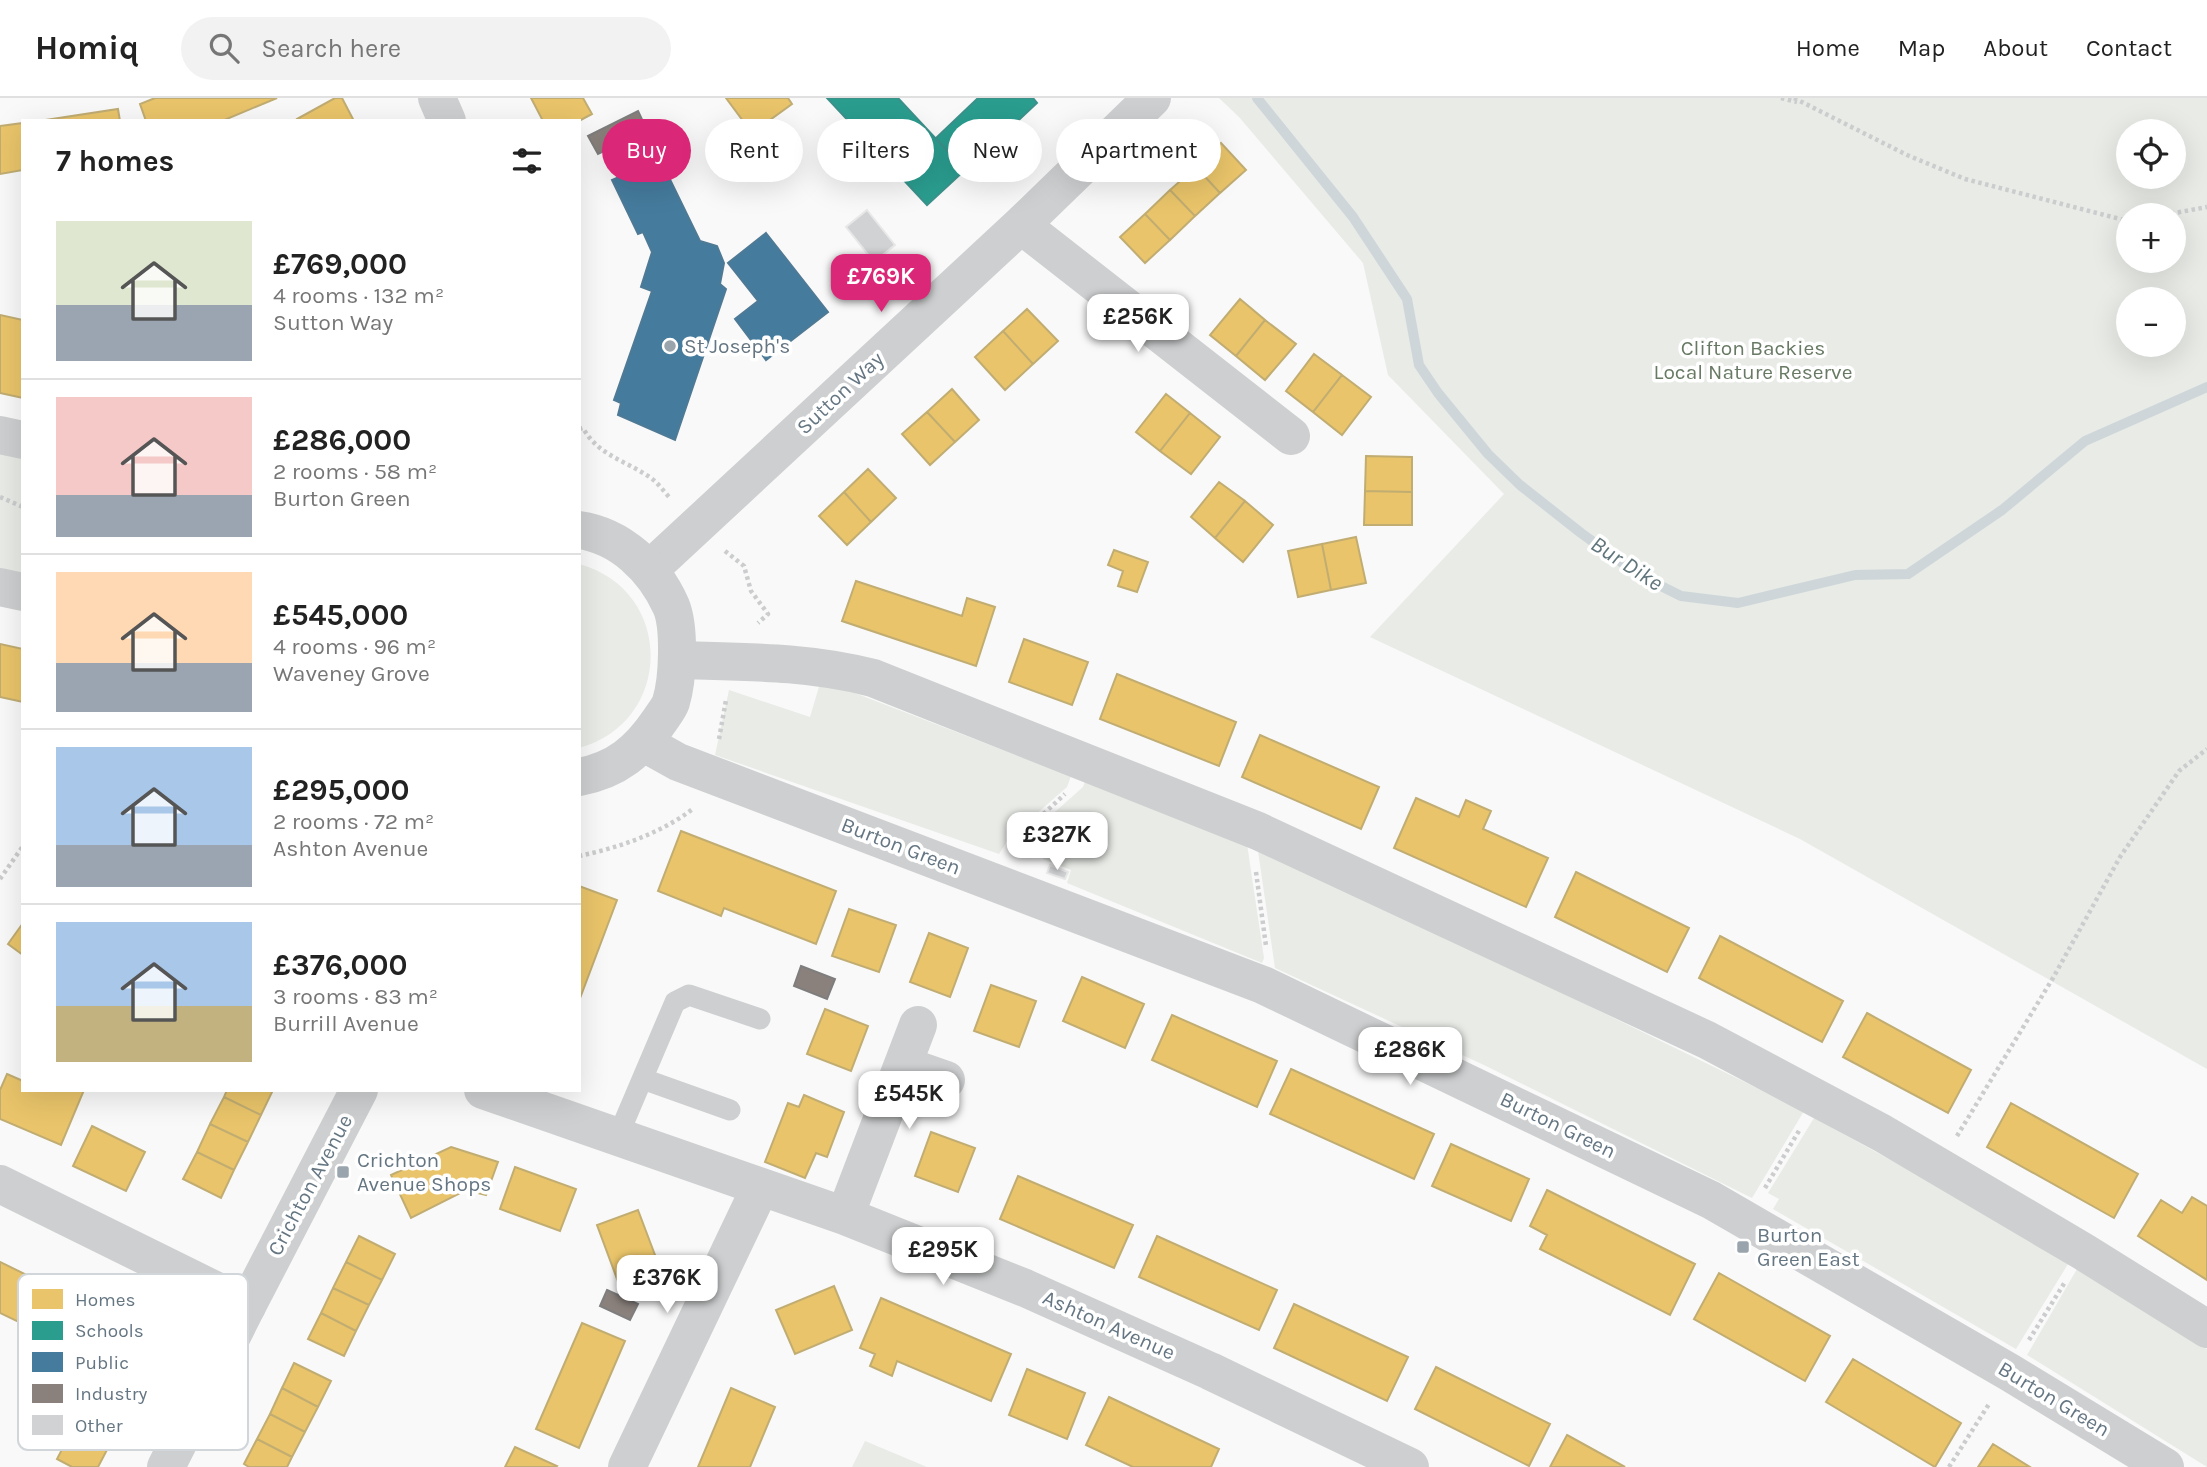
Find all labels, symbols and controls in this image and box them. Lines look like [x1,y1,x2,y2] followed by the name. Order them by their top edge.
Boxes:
[181,17,671,80] search box
[35,29,139,67] text: Homiq
[205,29,243,67] icon: search
[261,33,401,64] text: Search here
[1796,34,1860,62] text: Home
[1898,34,1945,62] text: Map
[1983,34,2048,62] text: About
[2086,34,2172,62] text: Contact
[602,119,691,182] chip: Buy
[705,119,803,182] chip: Rent
[817,119,934,182] chip: Filters
[948,119,1042,182] chip: New
[1056,119,1221,182] chip: Apartment
[2116,119,2186,357] map controls
[2116,119,2186,189] button: locate
[508,142,546,180] icon: filters
[56,143,174,179] text: 7 homes
[2116,203,2186,273] button: +
[273,246,407,282] text: £769,000
[112,249,196,333] icon: home
[832,254,930,314] pin: £769K
[847,263,915,290] text: £769K
[273,282,444,309] text: 4 rooms · 132 m²
[2116,287,2186,357] button: −
[1089,294,1187,354] pin: £256K
[1103,303,1173,330] text: £256K
[273,309,393,336] text: Sutton Way
[684,334,790,358] place label: St Joseph's
[1654,336,1852,384] park label: Clifton Backies Local Nature Reserve
[662,338,678,354] marker: St Joseph's
[792,347,888,439] street label: Sutton Way
[273,422,411,458] text: £286,000
[112,425,196,509] icon: home
[273,458,437,485] text: 2 rooms · 58 m²
[273,485,411,512] text: Burton Green
[1586,530,1668,597] water label: Bur Dike
[273,597,408,633] text: £545,000
[112,600,196,684] icon: home
[273,633,436,660] text: 4 rooms · 96 m²
[273,660,430,687] text: Waveney Grove
[273,772,409,808] text: £295,000
[112,775,196,859] icon: home
[273,808,434,835] text: 2 rooms · 72 m²
[838,812,964,880] street label: Burton Green
[1008,812,1106,872] pin: £327K
[1023,821,1091,848] text: £327K
[273,835,428,862] text: Ashton Avenue
[273,947,407,983] text: £376,000
[112,950,196,1034] icon: home
[273,983,438,1010] text: 3 rooms · 83 m²
[273,1010,419,1037] text: Burrill Avenue
[1361,1028,1459,1087] pin: £286K
[1374,1036,1446,1063] text: £286K
[860,1072,958,1131] pin: £545K
[874,1080,944,1107] text: £545K
[1496,1087,1620,1163] street label: Burton Green
[263,1110,357,1260] street label: Crichton Avenue
[357,1148,491,1196] place label: Crichton Avenue Shops
[335,1164,351,1180] marker: Crichton Avenue Shops
[1757,1223,1860,1271] place label: Burton Green East
[894,1228,992,1287] pin: £295K
[908,1236,978,1263] text: £295K
[1735,1239,1751,1255] marker: Burton Green East
[618,1256,716,1315] pin: £376K
[633,1264,701,1291] text: £376K
[18,1274,248,1450] legend
[1039,1285,1179,1365] street label: Ashton Avenue
[75,1289,136,1311] text: Homes
[75,1320,144,1342] text: Schools
[75,1352,129,1374] text: Public
[1994,1356,2114,1442] street label: Burton Green
[75,1383,148,1405] text: Industry
[75,1415,123,1437] text: Other

